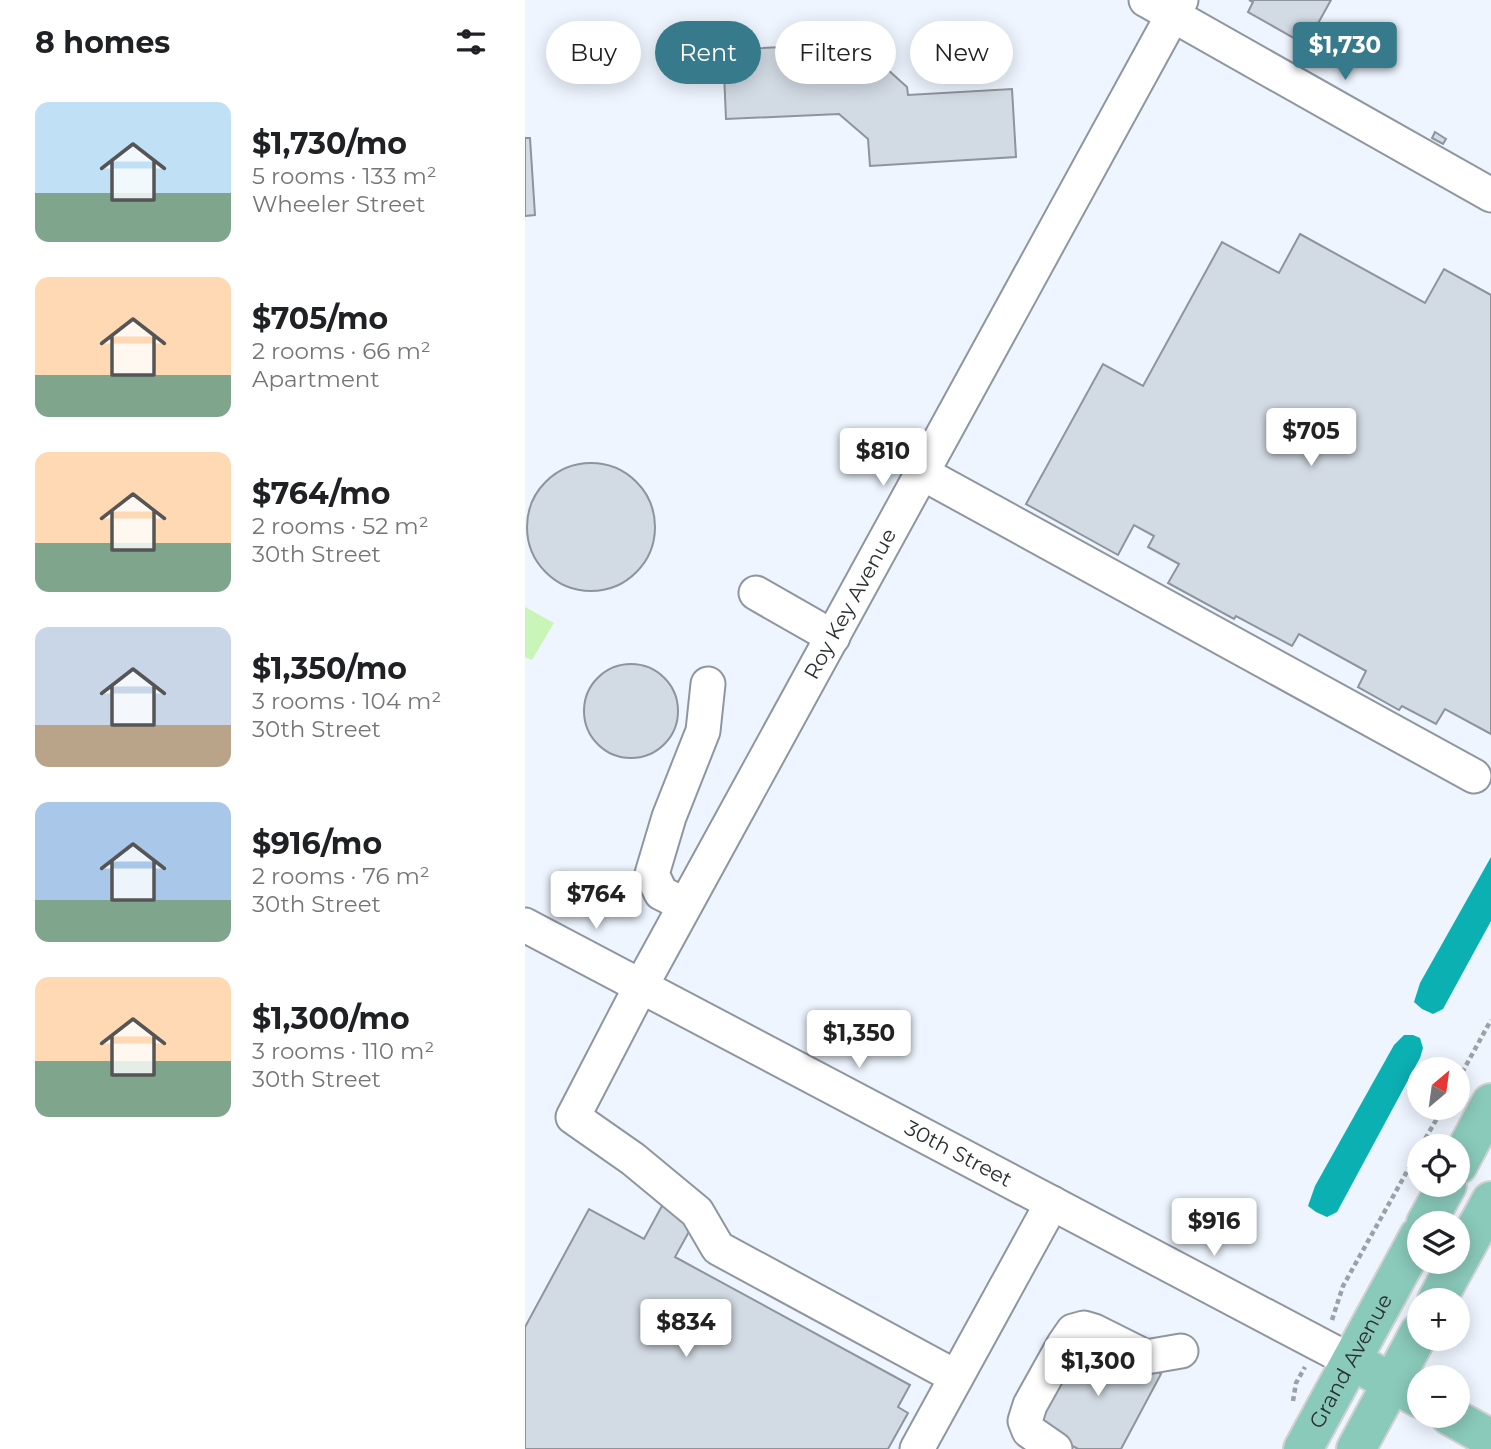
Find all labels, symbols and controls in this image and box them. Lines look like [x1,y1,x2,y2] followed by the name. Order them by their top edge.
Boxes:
[546,21,641,84] chip: Buy
[655,21,761,84] chip: Rent
[775,21,896,84] chip: Filters
[910,21,1013,84] chip: New
[1288,22,1402,82] pin: $1,730
[452,23,490,61] icon: filters
[35,24,170,61] text: 8 homes
[1309,31,1381,59] text: $1,730
[252,125,407,162] text: $1,730/mo
[91,130,175,214] icon: home
[252,162,437,190] text: 5 rooms · 133 m²
[252,190,425,218] text: Wheeler Street
[252,300,388,337] text: $705/mo
[91,305,175,389] icon: home
[252,337,431,365] text: 2 rooms · 66 m²
[252,365,380,393] text: Apartment
[1270,408,1352,468] pin: $705
[1282,417,1340,445] text: $705
[842,428,924,488] pin: $810
[856,437,910,465] text: $810
[252,475,390,512] text: $764/mo
[91,480,175,564] icon: home
[252,512,429,540] text: 2 rooms · 52 m²
[798,524,901,683] street label: Roy Key Avenue
[252,540,381,568] text: 30th Street
[252,650,407,687] text: $1,350/mo
[91,655,175,739] icon: home
[252,687,441,715] text: 3 rooms · 104 m²
[252,715,381,743] text: 30th Street
[252,825,382,862] text: $916/mo
[91,830,175,914] icon: home
[252,862,430,890] text: 2 rooms · 76 m²
[555,872,637,931] pin: $764
[567,880,625,908] text: $764
[252,890,381,918] text: 30th Street
[252,1000,410,1037] text: $1,300/mo
[91,1005,175,1089] icon: home
[802,1010,916,1070] pin: $1,350
[823,1019,895,1047] text: $1,350
[252,1037,434,1065] text: 3 rooms · 110 m²
[1407,1057,1470,1120] north arrow
[1407,1057,1470,1428] map controls
[252,1065,381,1093] text: 30th Street
[901,1115,1016,1192] street label: 30th Street
[1407,1134,1470,1197] button: locate
[1173,1198,1255,1258] pin: $916
[1188,1207,1240,1235] text: $916
[1407,1211,1470,1274] button: layers
[1407,1288,1470,1351] button: +
[1304,1289,1397,1433] street label: Grand Avenue
[645,1300,727,1359] pin: $834
[656,1308,716,1336] text: $834
[1041,1338,1155,1398] pin: $1,300
[1061,1347,1135,1375] text: $1,300
[1407,1365,1470,1428] button: −

